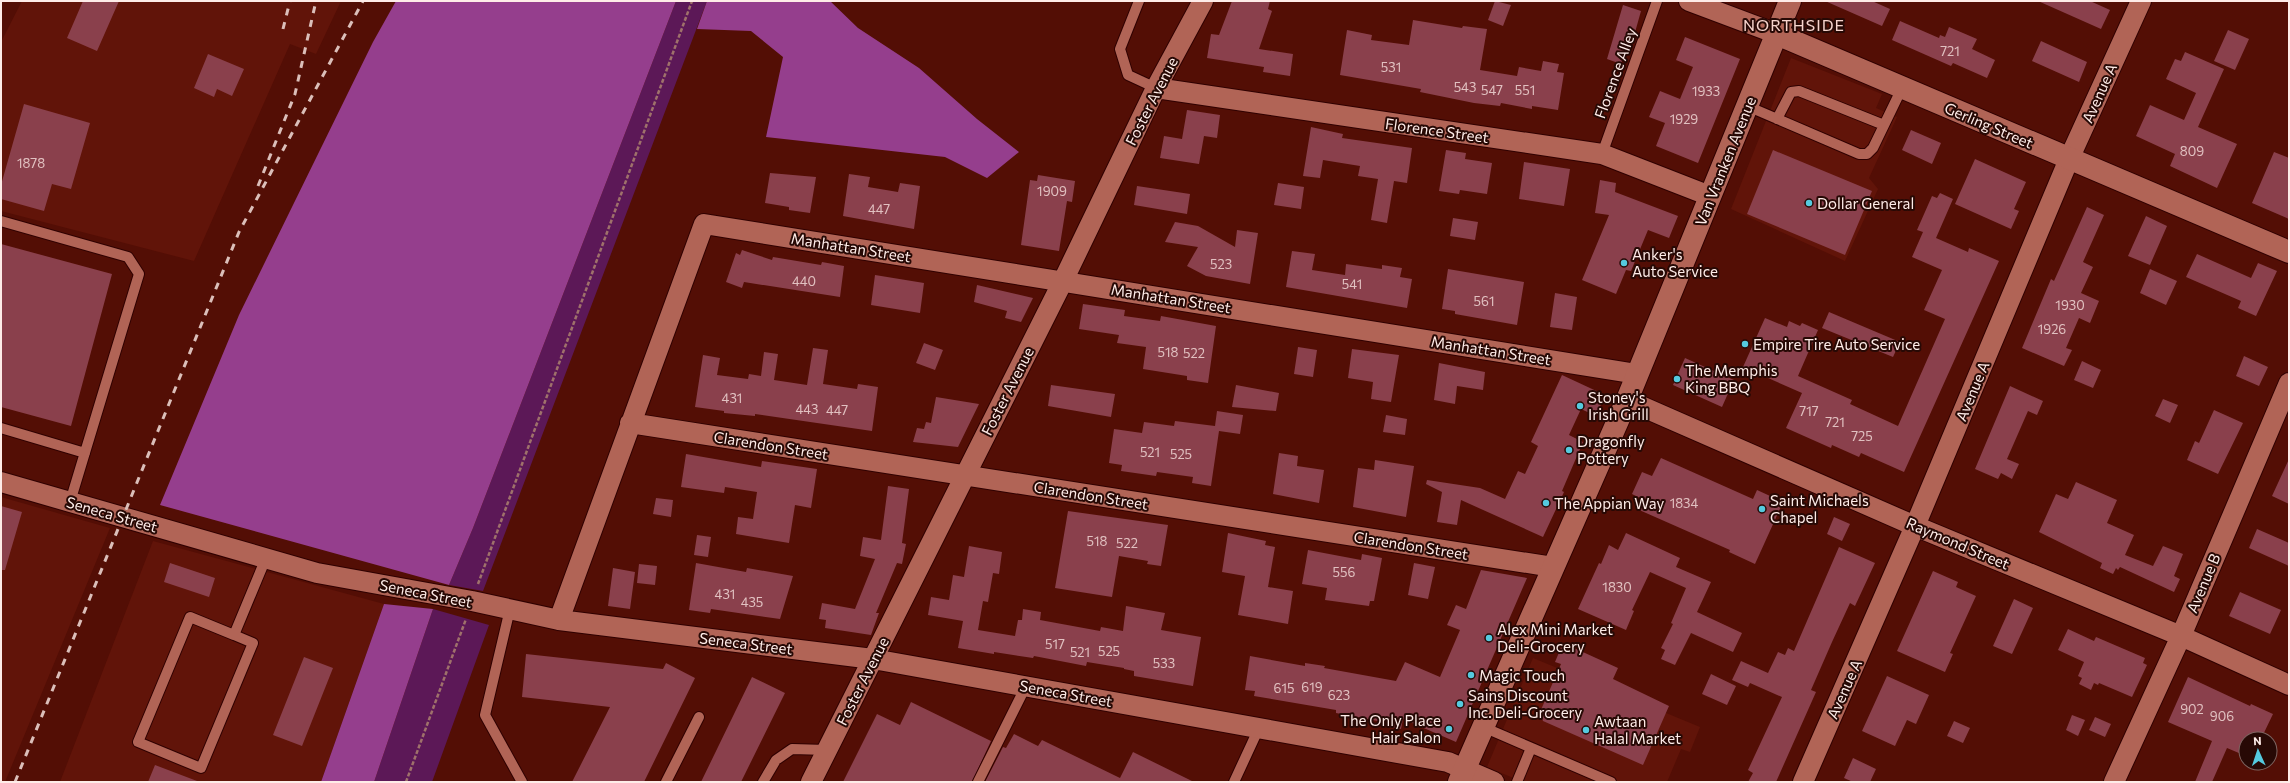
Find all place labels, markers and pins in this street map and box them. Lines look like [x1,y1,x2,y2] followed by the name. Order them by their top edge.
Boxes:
[1817,194,1914,212] place label: Dollar General
[1804,198,1814,208] marker: Dollar General
[1632,245,1718,280] place label: Anker's Auto Service
[1619,258,1629,268] marker: Anker's Auto Service
[1753,335,1920,353] place label: Empire Tire Auto Service
[1740,339,1750,349] marker: Empire Tire Auto Service
[1685,361,1778,396] place label: The Memphis King BBQ
[1672,374,1682,384] marker: The Memphis King BBQ
[1588,388,1649,423] place label: Stoney's Irish Grill
[1575,401,1585,411] marker: Stoney's Irish Grill
[1577,432,1645,467] place label: Dragonfly Pottery
[1564,445,1574,455] marker: Dragonfly Pottery
[1770,491,1869,526] place label: Saint Michaels Chapel
[1554,494,1664,512] place label: The Appian Way
[1541,498,1551,508] marker: The Appian Way
[1757,504,1767,514] marker: Saint Michaels Chapel
[1497,620,1613,655] place label: Alex Mini Market Deli-Grocery
[1484,633,1494,643] marker: Alex Mini Market Deli-Grocery
[1479,666,1565,684] place label: Magic Touch
[1466,670,1476,680] marker: Magic Touch
[1468,686,1583,721] place label: Sains Discount Inc. Deli-Grocery
[1455,699,1465,709] marker: Sains Discount Inc. Deli-Grocery
[1340,711,1441,746] place label: The Only Place Hair Salon
[1594,712,1681,747] place label: Awtaan Halal Market
[1444,724,1454,734] marker: The Only Place Hair Salon
[1581,725,1591,735] marker: Awtaan Halal Market

